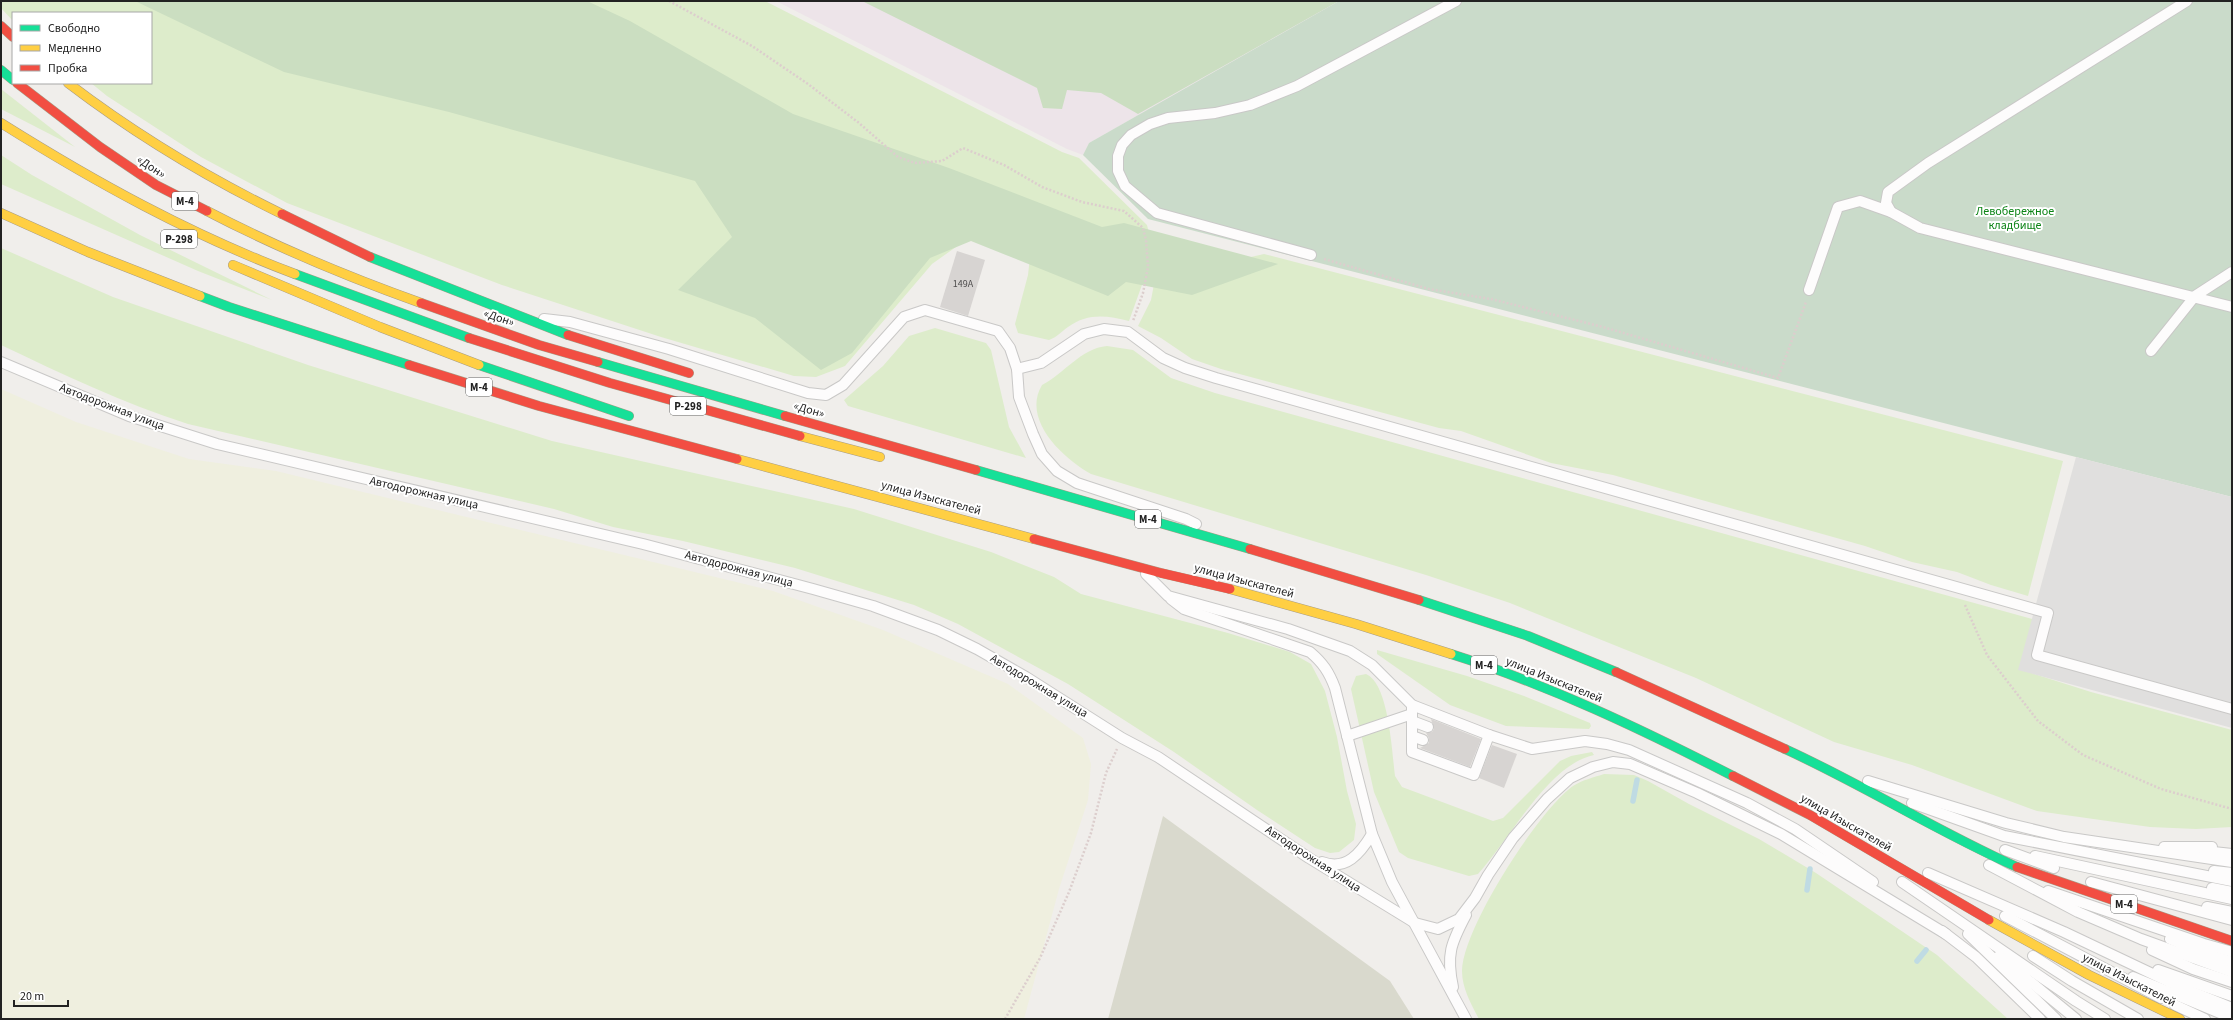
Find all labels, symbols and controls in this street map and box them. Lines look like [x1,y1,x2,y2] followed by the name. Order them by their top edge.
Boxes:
[12,12,152,84] legend
[48,20,100,37] text: Свободно
[48,40,102,57] text: Медленно
[48,60,87,77] text: Пробка
[133,151,169,183] street label: «Дон»
[172,192,198,210] road number: М-4
[1976,203,2054,234] park label: Левобережное кладбище
[161,230,197,248] road number: Р-298
[953,277,974,291] house number: 149А
[481,305,517,331] street label: «Дон»
[466,378,492,396] road number: М-4
[57,379,167,435] street label: Автодорожная улица
[670,397,706,415] road number: Р-298
[792,398,826,422] street label: «Дон»
[368,472,480,514] street label: Автодорожная улица
[879,476,983,520] street label: улица Изыскателей
[1135,510,1161,528] road number: М-4
[683,546,795,592] street label: Автодорожная улица
[1192,559,1296,603] street label: улица Изыскателей
[987,650,1091,722] street label: Автодорожная улица
[1503,653,1605,707] street label: улица Изыскателей
[1471,656,1497,674] road number: М-4
[1797,790,1895,856] street label: улица Изыскателей
[1262,822,1364,896] street label: Автодорожная улица
[2111,895,2137,913] road number: М-4
[2079,949,2179,1011] street label: улица Изыскателей
[14,982,68,1008] scale bar
[20,988,44,1005] text: 20 m

